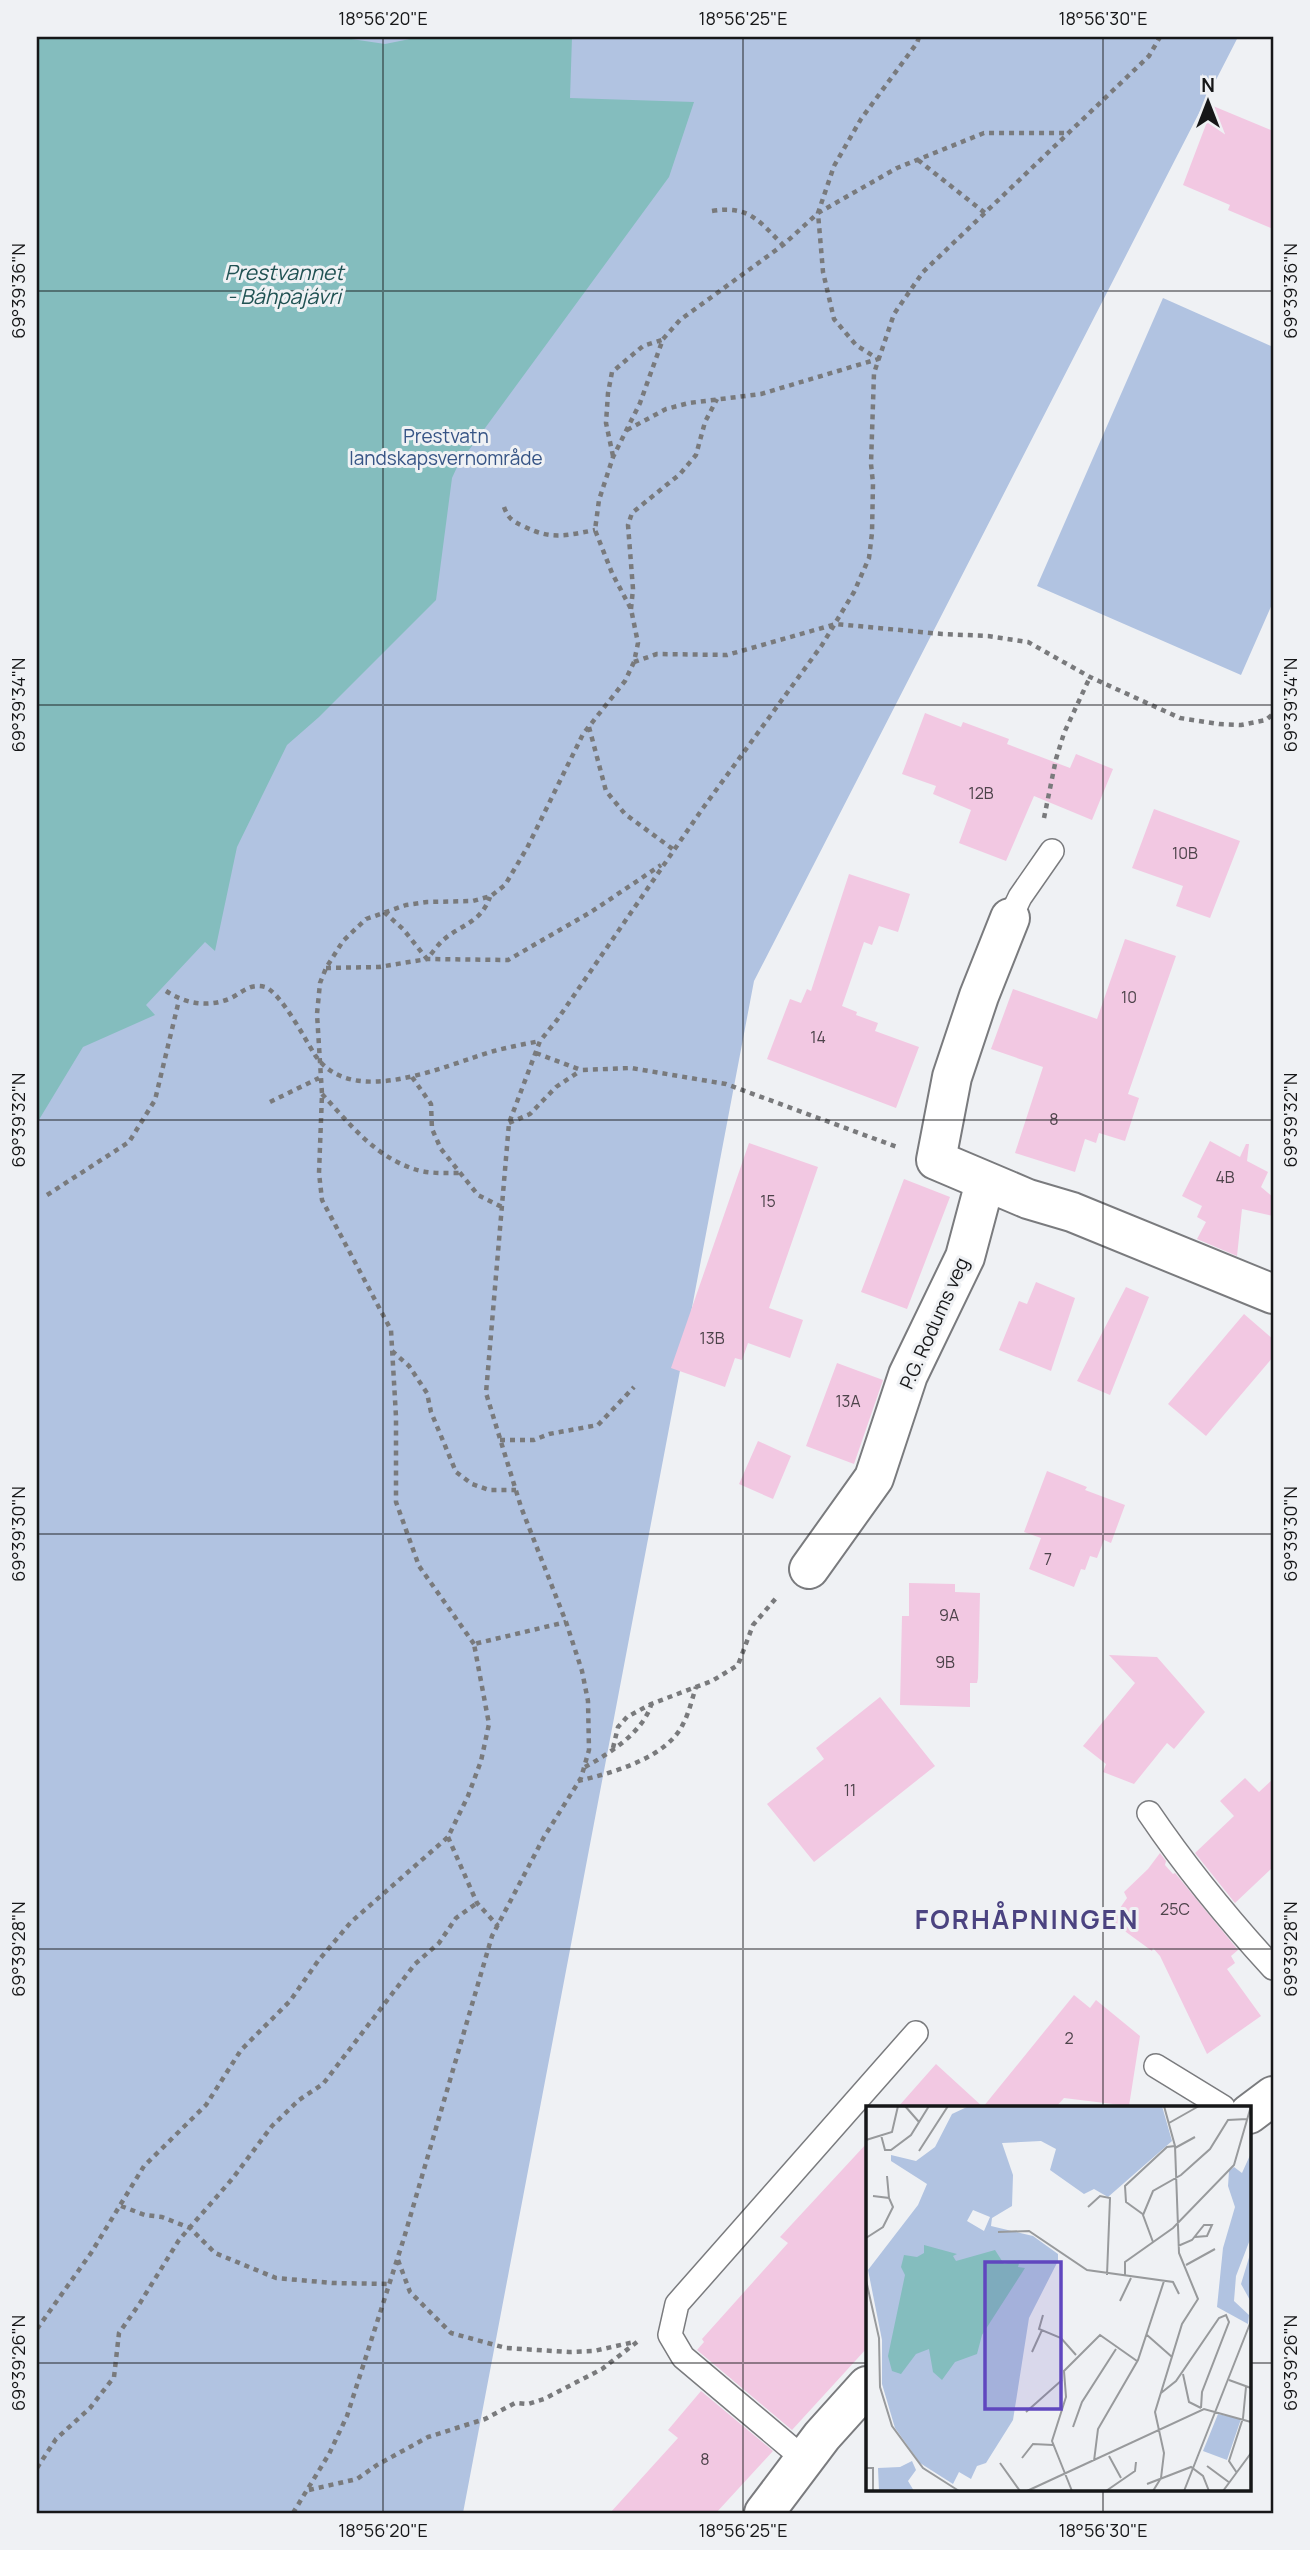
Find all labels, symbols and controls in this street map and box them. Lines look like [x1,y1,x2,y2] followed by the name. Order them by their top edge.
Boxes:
[338,6,428,30] text: 18°56'20"E
[699,6,787,30] text: 18°56'25"E
[1058,6,1148,30] text: 18°56'30"E
[1174,66,1244,136] north arrow
[1201,72,1215,98] text: N
[6,243,30,339] text: 69°39'36"N
[1278,243,1302,339] text: 69°39'36"N
[224,258,346,310] water label: Prestvannet - Báhpajávri
[349,423,543,471] park label: Prestvatn landskapsvernområde
[6,658,30,752] text: 69°39'34"N
[1278,658,1302,752] text: 69°39'34"N
[968,782,994,804] house number: 12B
[1172,842,1198,864] house number: 10B
[1121,986,1137,1008] house number: 10
[810,1026,826,1048] house number: 14
[6,1073,30,1167] text: 69°39'32"N
[1278,1073,1302,1167] text: 69°39'32"N
[1049,1108,1059,1130] house number: 8
[1215,1166,1235,1188] house number: 4B
[760,1190,776,1212] house number: 15
[893,1253,975,1393] street label: P.G. Rodums veg
[700,1327,725,1349] house number: 13B
[835,1390,861,1412] house number: 13A
[6,1486,30,1582] text: 69°39'30"N
[1278,1486,1302,1582] text: 69°39'30"N
[1044,1548,1052,1570] house number: 7
[939,1604,959,1626] house number: 9A
[935,1651,955,1673] house number: 9B
[844,1779,856,1801] house number: 11
[1160,1898,1190,1920] house number: 25C
[6,1901,30,1997] text: 69°39'28"N
[915,1901,1139,1937] district label: FORHÅPNINGEN
[1278,1901,1302,1997] text: 69°39'28"N
[1064,2027,1074,2049] house number: 2
[866,2106,1250,2490] inset map
[6,2315,30,2411] text: 69°39'26"N
[1278,2315,1302,2411] text: 69°39'26"N
[700,2448,710,2470] house number: 8
[338,2518,428,2542] text: 18°56'20"E
[699,2518,787,2542] text: 18°56'25"E
[1058,2518,1148,2542] text: 18°56'30"E

